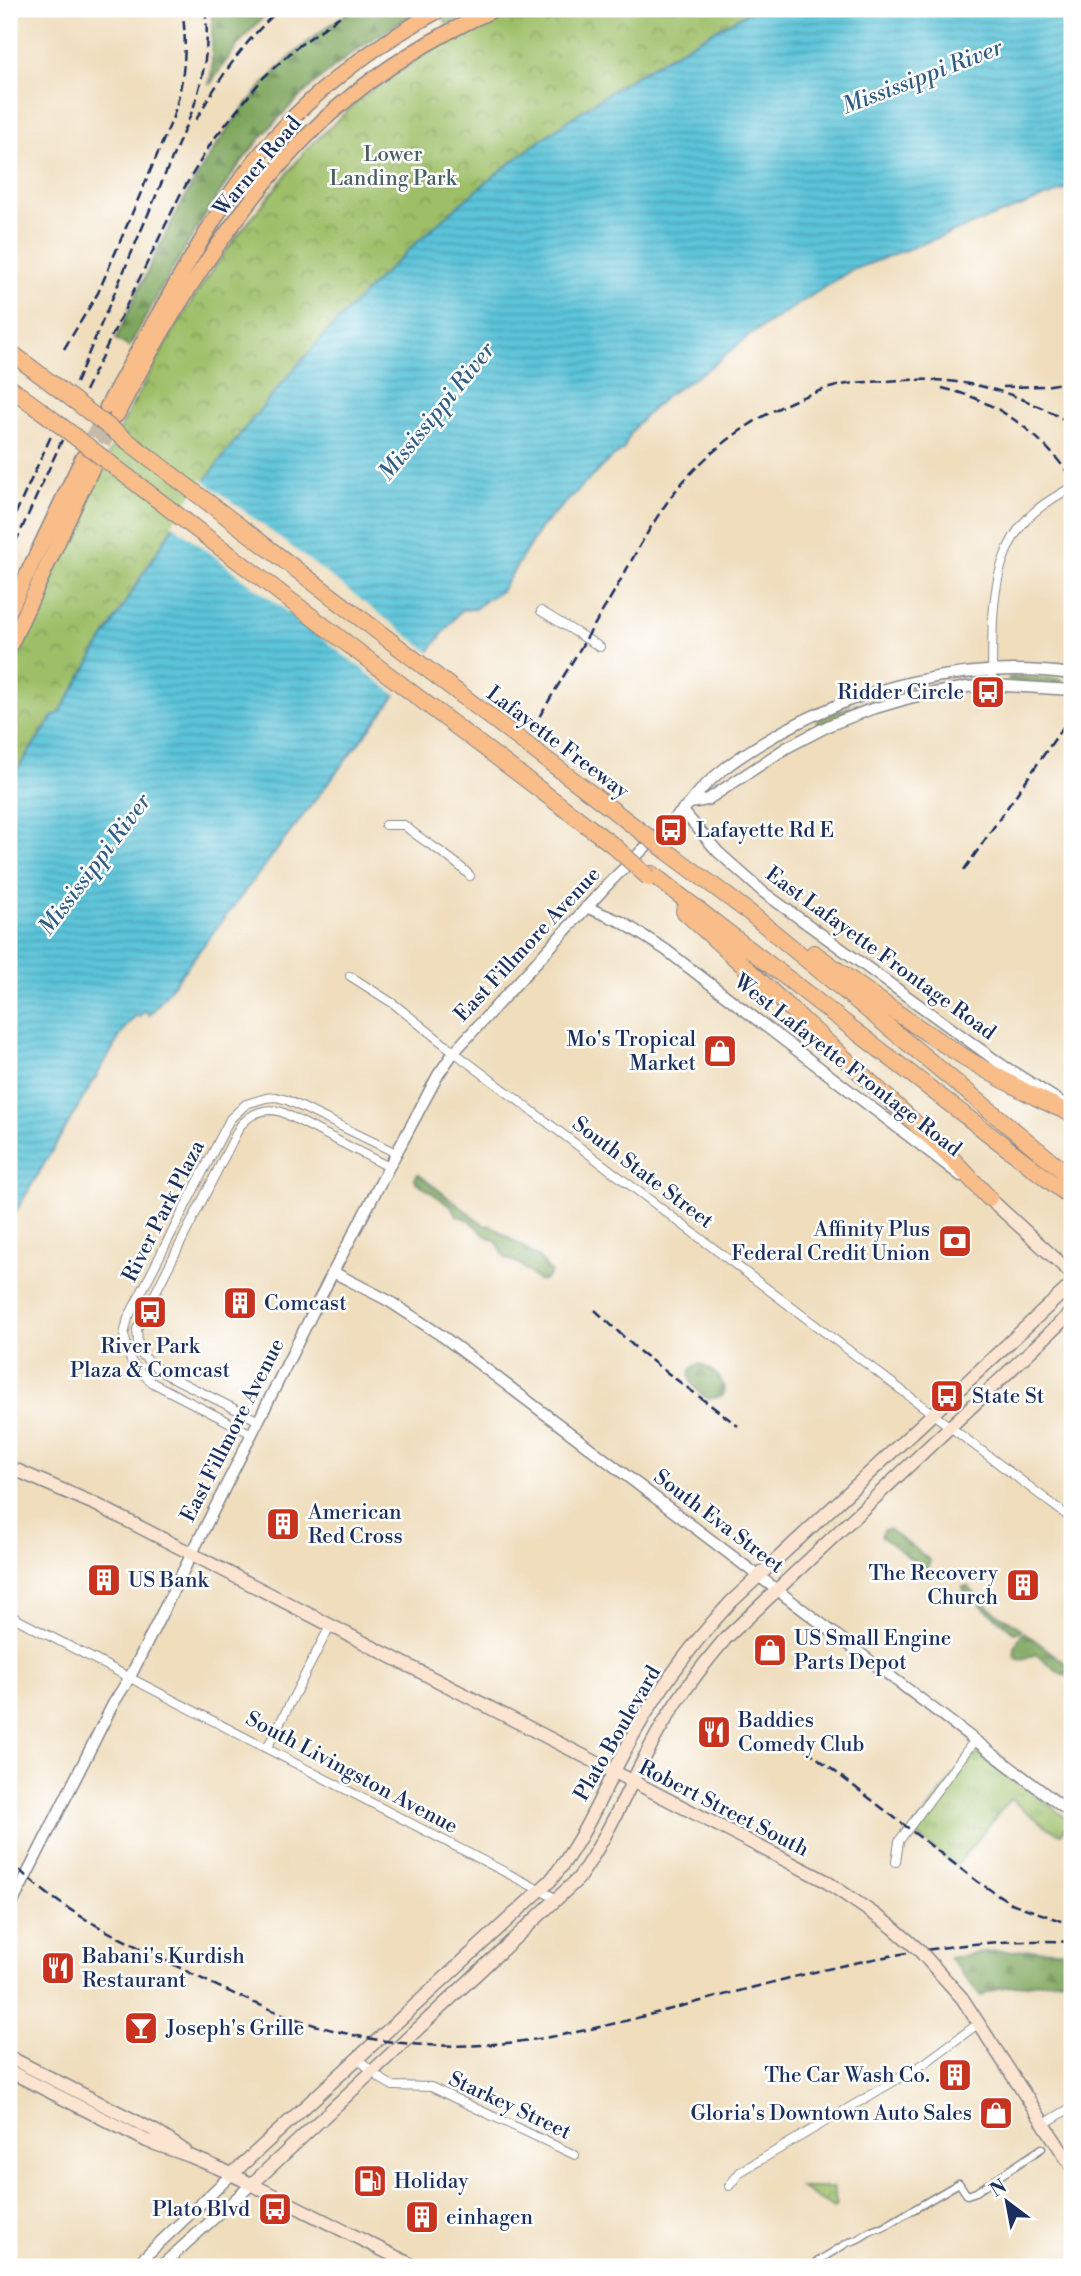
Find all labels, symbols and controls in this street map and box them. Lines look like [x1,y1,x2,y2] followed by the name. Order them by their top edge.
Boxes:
[838,33,1008,120] water label: Mississippi River
[208,111,307,223] street label: Warner Road
[329,142,458,192] park label: Lower Landing Park
[372,336,502,486] water label: Mississippi River
[969,673,1007,711] bus stop icon: Ridder Circle
[837,680,964,706] place label: Ridder Circle
[481,681,634,805] street label: Lafayette Freeway
[32,787,158,941] water label: Mississippi River
[652,811,690,849] bus stop icon: Lafayette Rd E
[696,818,834,844] place label: Lafayette Rd E
[760,861,1001,1046] street label: East Lafayette Frontage Road
[449,862,606,1028] street label: East Fillmore Avenue
[728,968,966,1163] street label: West Lafayette Frontage Road
[566,1027,697,1077] place label: Mo's Tropical Market
[701,1032,739,1070] shop icon: Mo's Tropical Market
[567,1111,719,1235] street label: South State Street
[117,1136,211,1287] street label: River Park Plaza
[731,1217,930,1267] place label: Affinity Plus Federal Credit Union
[936,1222,974,1260] bank icon: Affinity Plus Federal Credit Union
[221,1284,259,1322] building icon: Comcast
[264,1291,347,1317] place label: Comcast
[131,1293,169,1331] bus stop icon: River Park Plaza & Comcast
[70,1334,231,1384] place label: River Park Plaza & Comcast
[175,1334,290,1527] street label: East Fillmore Avenue
[928,1377,966,1415] bus stop icon: State St
[972,1384,1045,1410] place label: State St
[648,1464,789,1580] street label: South Eva Street
[307,1500,403,1550] place label: American Red Cross
[264,1505,302,1543] building icon: American Red Cross
[85,1561,123,1599] building icon: US Bank
[868,1561,999,1611] place label: The Recovery Church
[1004,1566,1042,1604] building icon: The Recovery Church
[128,1568,210,1594] place label: US Bank
[794,1626,951,1676] place label: US Small Engine Parts Depot
[751,1631,789,1669] shop icon: US Small Engine Parts Depot
[569,1661,667,1806] street label: Plato Boulevard
[241,1706,462,1840] street label: South Livingston Avenue
[737,1708,865,1758] place label: Baddies Comedy Club
[695,1713,733,1751] restaurant icon: Baddies Comedy Club
[634,1755,813,1863] street label: Robert Street South
[81,1944,245,1994] place label: Babani's Kurdish Restaurant
[39,1949,77,1987] restaurant icon: Babani's Kurdish Restaurant
[122,2009,160,2047] bar icon: Joseph's Grille
[165,2016,304,2042] place label: Joseph's Grille
[936,2056,974,2094] building icon: The Car Wash Co.
[764,2063,930,2089] place label: The Car Wash Co.
[444,2066,575,2146] street label: Starkey Street
[977,2094,1015,2132] shop icon: Gloria's Downtown Auto Sales
[690,2101,972,2127] place label: Gloria's Downtown Auto Sales
[351,2162,389,2200] fuel station icon: Holiday
[972,2168,1042,2238] north arrow
[394,2169,469,2195] place label: Holiday
[986,2174,1011,2203] text: N
[256,2190,294,2228] bus stop icon: Plato Blvd
[152,2197,250,2223] place label: Plato Blvd
[403,2198,441,2236] building icon: einhagen
[446,2205,533,2231] place label: einhagen

